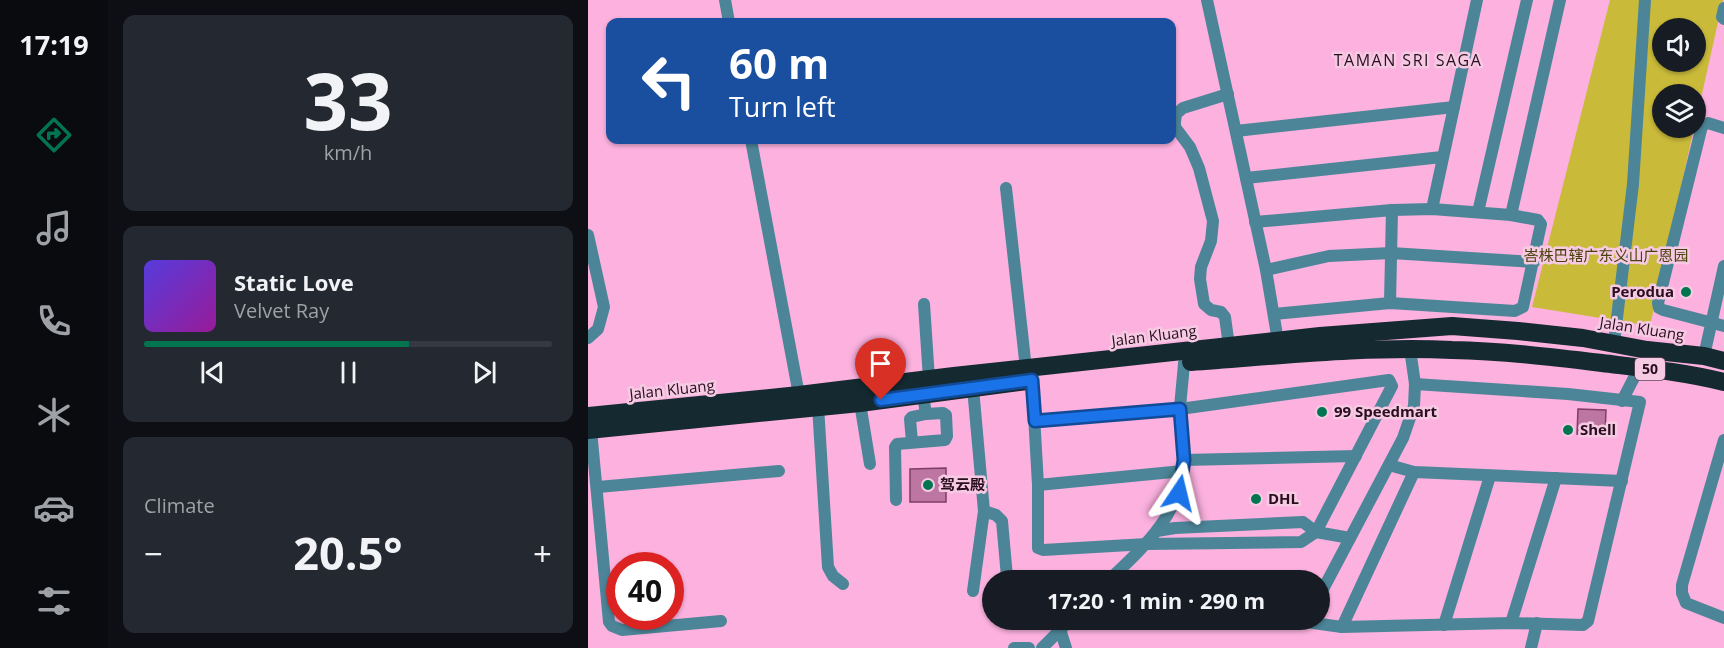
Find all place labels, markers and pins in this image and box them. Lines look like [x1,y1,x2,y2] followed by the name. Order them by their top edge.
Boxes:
[1611,281,1674,301] place label: Perodua
[1679,285,1693,299] marker: Perodua
[855,338,906,400] pin
[1334,401,1438,421] place label: 99 Speedmart
[1315,405,1329,419] marker: 99 Speedmart
[1580,419,1616,439] place label: Shell
[1561,423,1575,437] marker: Shell
[940,474,985,494] place label: 驾云殿
[921,478,935,492] marker: 驾云殿
[1268,488,1299,508] place label: DHL
[1249,492,1263,506] marker: DHL

